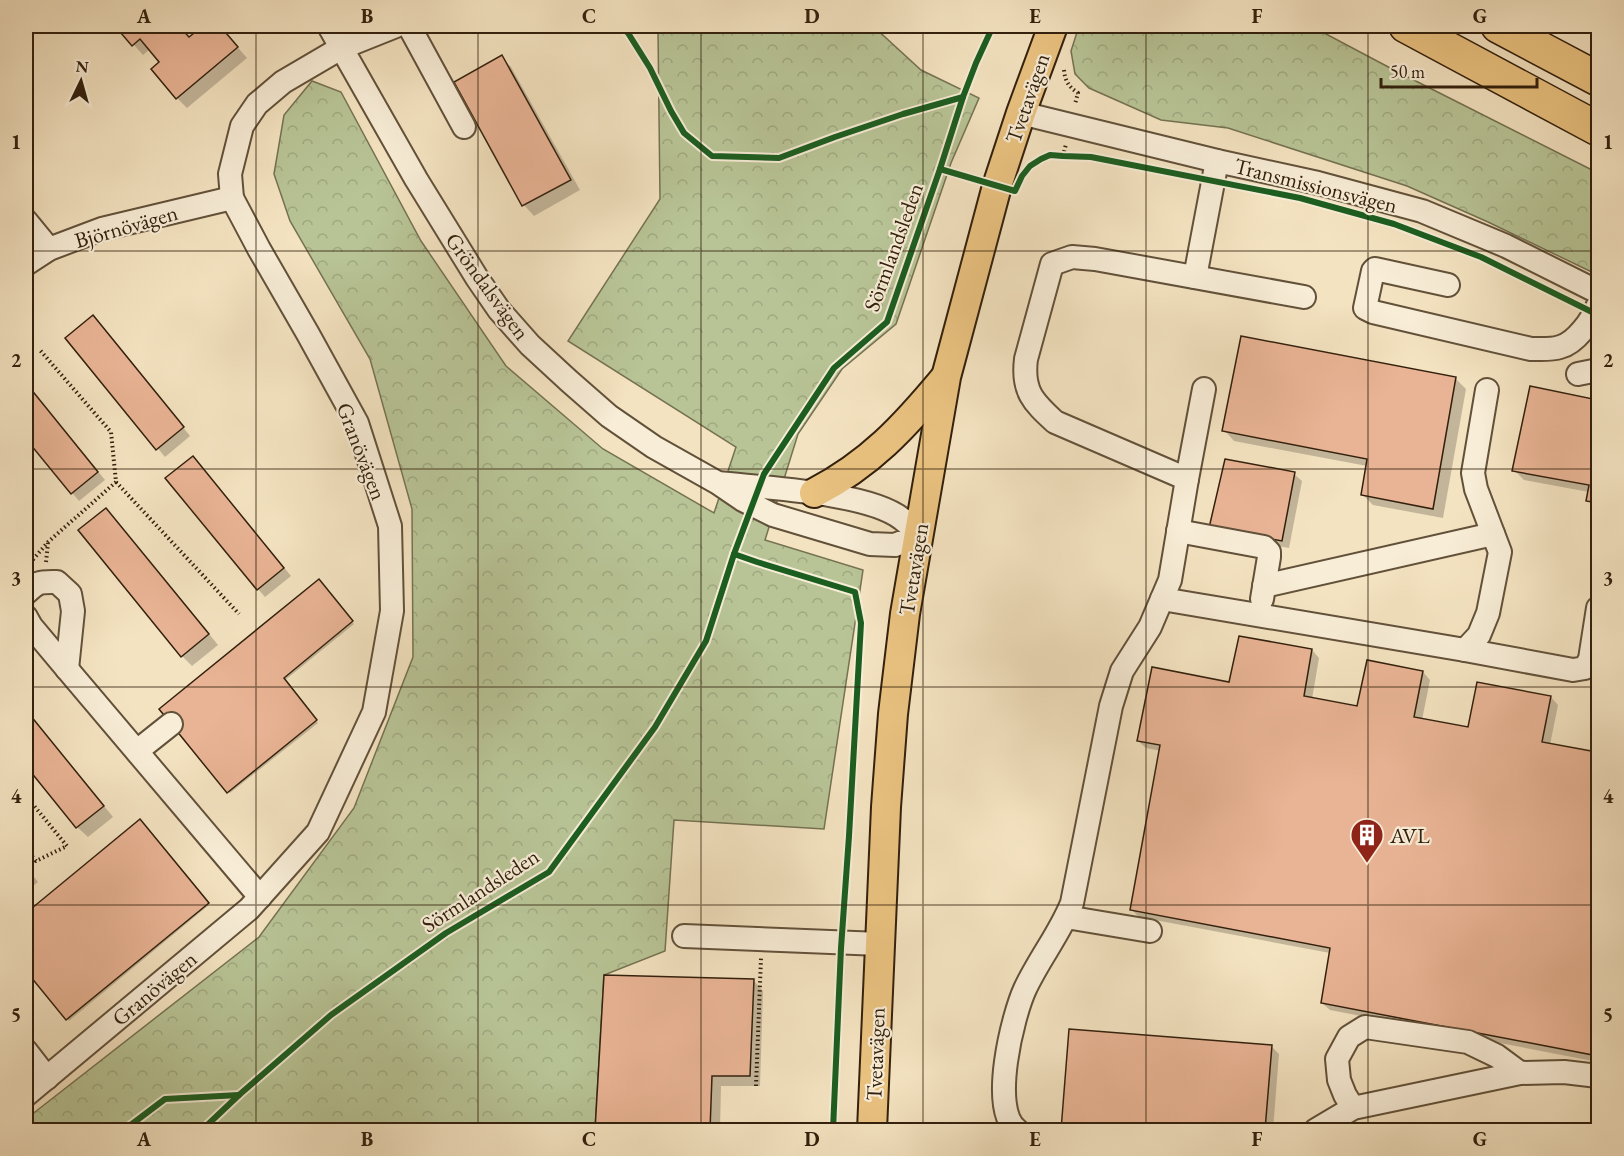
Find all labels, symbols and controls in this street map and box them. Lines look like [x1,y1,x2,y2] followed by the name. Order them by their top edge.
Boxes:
[136,3,152,29] text: A
[361,3,373,29] text: B
[582,3,596,29] text: C
[804,3,820,29] text: D
[1029,3,1041,29] text: E
[1252,3,1263,29] text: F
[1473,3,1487,29] text: G
[999,49,1056,147] street label: Tvetavägen
[51,51,111,111] north arrow
[1381,51,1537,89] scale bar
[75,56,90,78] text: N
[1390,60,1425,83] text: 50 m
[11,129,21,155] text: 1
[1603,129,1613,155] text: 1
[1231,151,1401,220] street label: Transmissionsvägen
[857,179,930,315] street label: Sörmlandsleden
[71,198,182,255] street label: Björnövägen
[439,227,537,346] street label: Gröndalsvägen
[11,347,22,373] text: 2
[1603,347,1614,373] text: 2
[330,398,394,504] street label: Granövägen
[892,520,935,617] street label: Tvetavägen
[11,565,21,591] text: 3
[1603,565,1613,591] text: 3
[11,783,22,809] text: 4
[1603,783,1614,809] text: 4
[1349,817,1385,864] building icon: AVL
[1389,821,1430,850] place label: AVL
[416,841,545,939] street label: Sörmlandsleden
[106,944,203,1032] street label: Granövägen
[11,1001,21,1027] text: 5
[1603,1001,1613,1027] text: 5
[859,1007,892,1101] street label: Tvetavägen
[136,1126,152,1152] text: A
[361,1126,373,1152] text: B
[582,1126,596,1152] text: C
[804,1126,820,1152] text: D
[1029,1126,1041,1152] text: E
[1252,1126,1263,1152] text: F
[1473,1126,1487,1152] text: G

